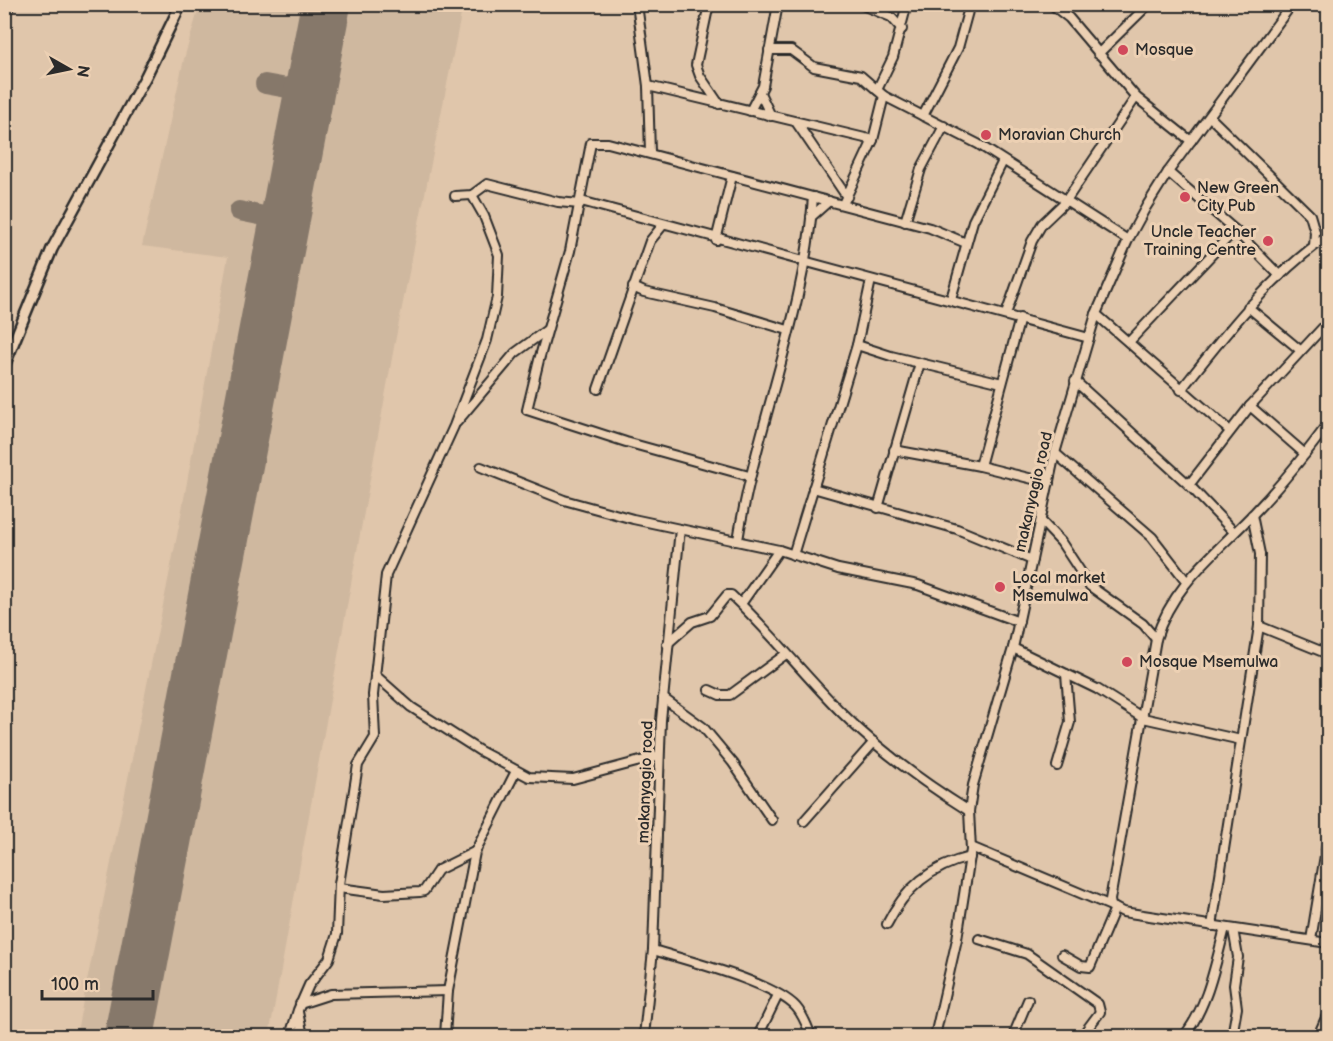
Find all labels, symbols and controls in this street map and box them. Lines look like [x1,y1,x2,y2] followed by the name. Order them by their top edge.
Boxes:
[39,39,99,99] north arrow
[1135,41,1194,60] place label: Mosque
[1116,43,1130,57] marker: Mosque
[72,64,93,79] text: N
[998,126,1121,145] place label: Moravian Church
[979,128,993,142] marker: Moravian Church
[1197,179,1279,216] place label: New Green City Pub
[1178,190,1192,204] marker: New Green City Pub
[1144,223,1257,260] place label: Uncle Teacher Training Centre
[1261,234,1275,248] marker: Uncle Teacher Training Centre
[1011,430,1057,554] street label: makanyagio road
[1012,569,1105,606] place label: Local market Msemulwa
[993,580,1007,594] marker: Local market Msemulwa
[1139,653,1278,672] place label: Mosque Msemulwa
[1120,655,1134,669] marker: Mosque Msemulwa
[634,720,658,844] street label: makanyagio road
[42,963,153,1001] scale bar
[51,974,99,995] text: 100 m

